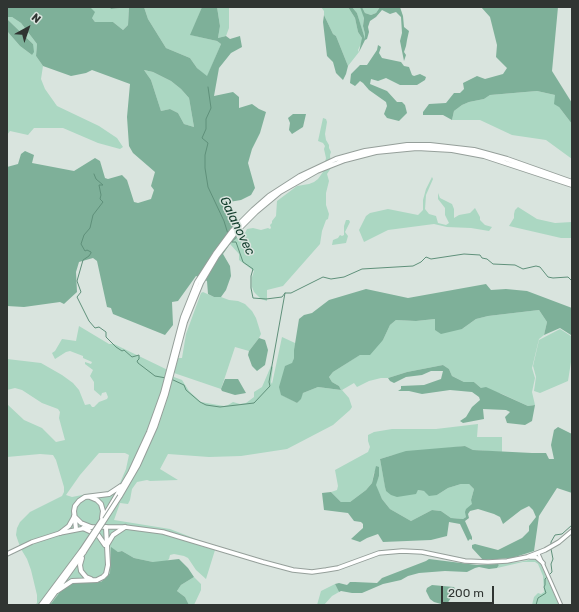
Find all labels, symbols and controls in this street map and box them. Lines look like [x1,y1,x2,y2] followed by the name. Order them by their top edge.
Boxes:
[8,8,48,48] north arrow
[29,11,43,26] text: N
[216,194,258,258] water label: Galanovec
[443,578,496,604] scale bar
[448,586,484,600] text: 200 m

